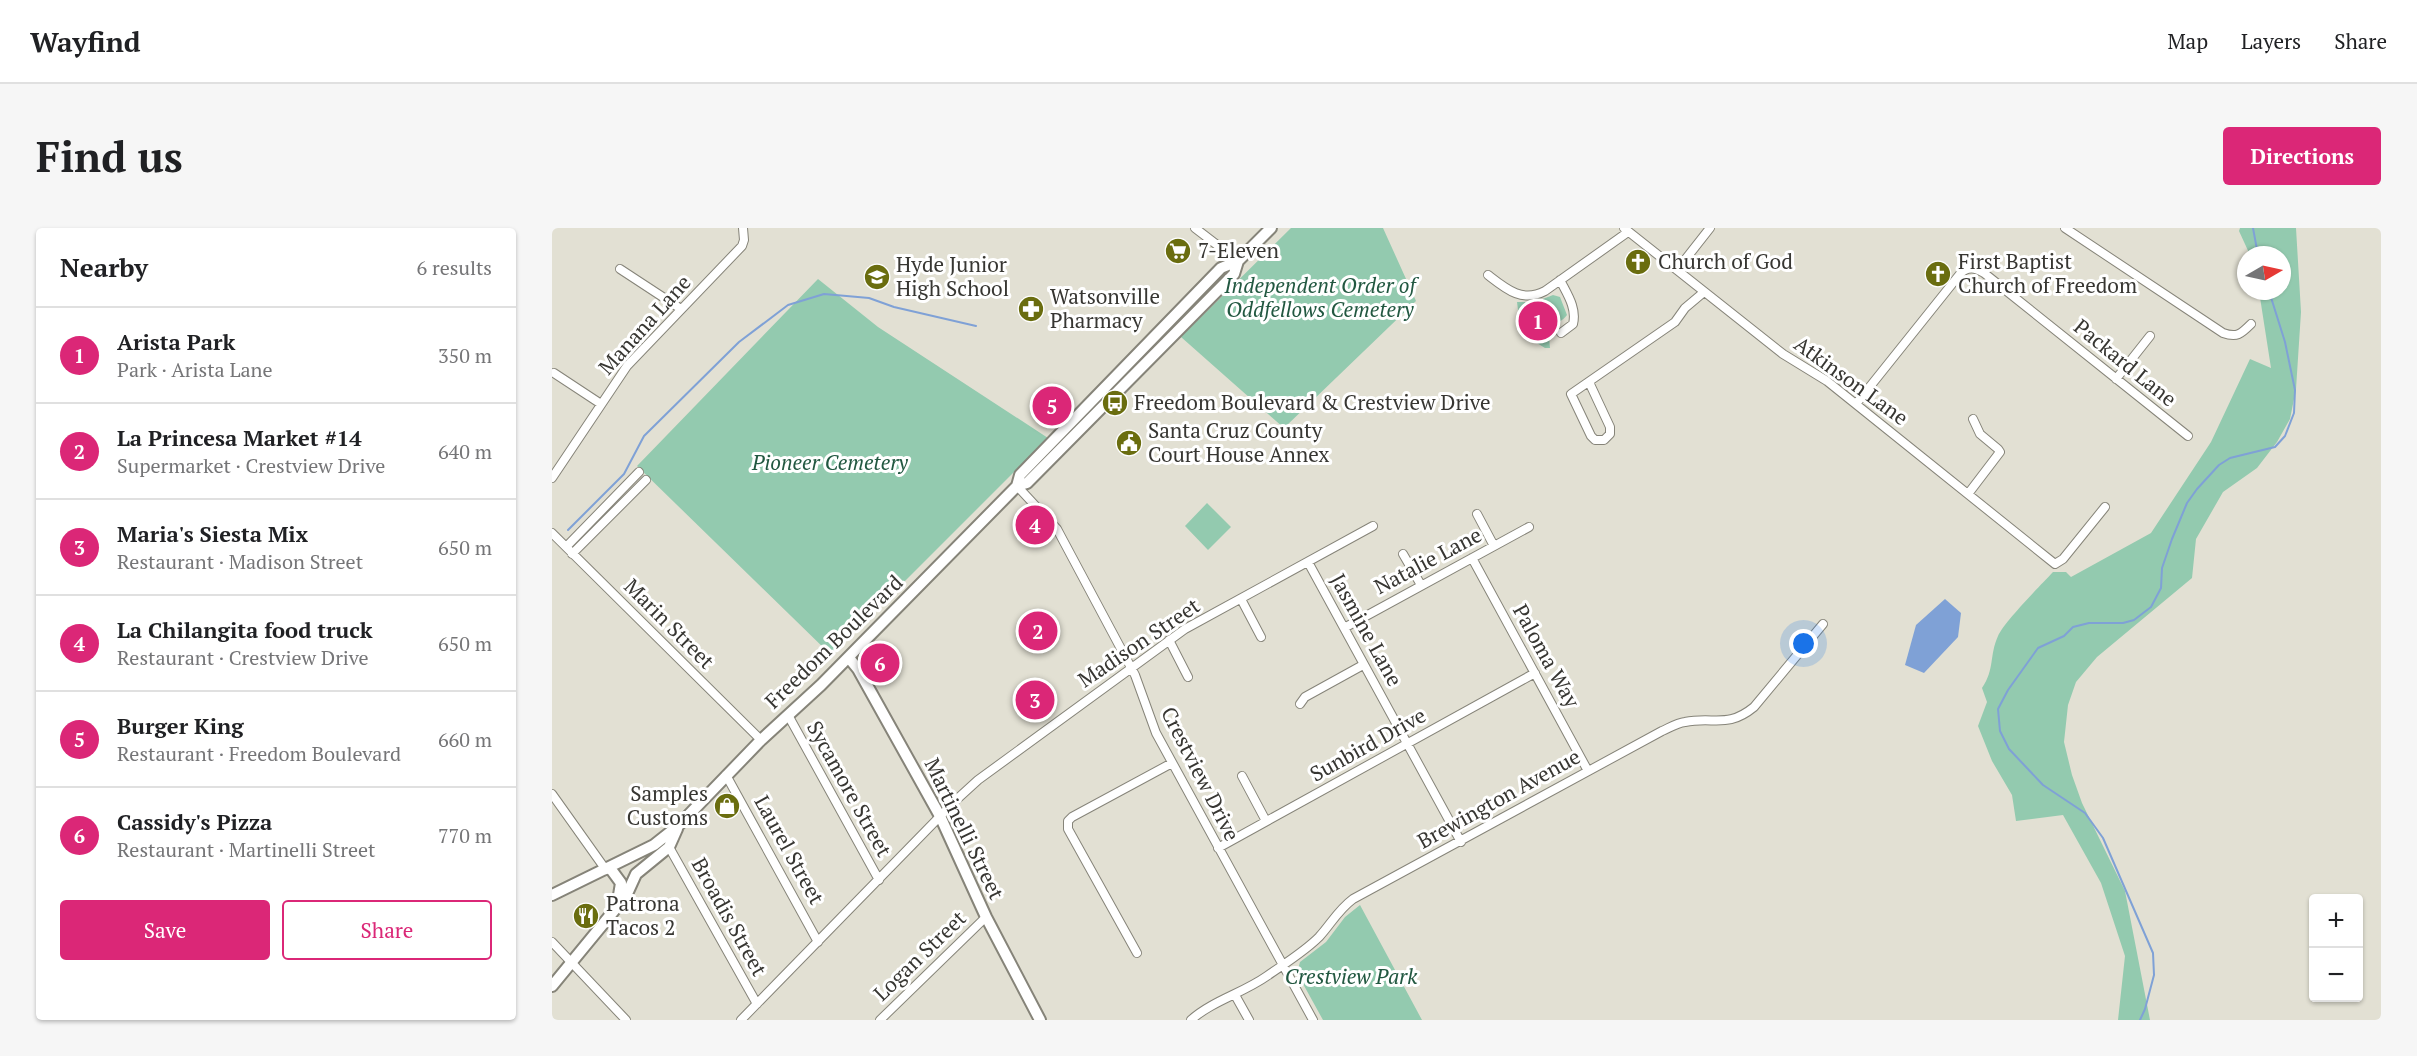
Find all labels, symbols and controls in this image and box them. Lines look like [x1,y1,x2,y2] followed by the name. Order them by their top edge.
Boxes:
[30,23,141,60] text: Wayfind
[2167,27,2208,55] text: Map
[2241,27,2301,55] text: Layers
[2334,27,2387,55] text: Share
[2223,127,2381,185] button: Directions
[36,128,183,184] text: Find us
[1163,236,1193,266] supermarket icon: 7-Eleven
[1198,236,1280,264] place label: 7-Eleven
[2237,246,2291,300] north arrow
[1623,247,1653,277] church icon: Church of God
[1658,247,1793,275] place label: Church of God
[1958,247,2137,299] place label: First Baptist Church of Freedom
[60,250,148,284] text: Nearby
[896,250,1009,302] place label: Hyde Junior High School
[417,254,492,281] text: 6 results
[1923,259,1953,289] church icon: First Baptist Church of Freedom
[862,262,892,292] school or university icon: Hyde Junior High School
[592,268,697,380] street label: Manana Lane
[1223,271,1419,323] park label: Independent Order of Oddfellows Cemetery
[1050,282,1160,334] place label: Watsonville Pharmacy
[1016,294,1046,324] pharmacy icon: Watsonville Pharmacy
[1518,298,1558,344] pin: 1
[2069,312,2183,412] street label: Packard Lane
[117,327,235,356] text: Arista Park
[1789,329,1914,431] street label: Atkinson Lane
[74,342,85,369] text: 1
[438,342,492,369] text: 350 m
[117,356,273,383] text: Park · Arista Lane
[1032,384,1072,429] pin: 5
[1100,388,1130,418] bus stop icon: Freedom Boulevard & Crestview Drive
[1134,388,1491,416] place label: Freedom Boulevard & Crestview Drive
[1148,416,1329,468] place label: Santa Cruz County Court House Annex
[117,423,362,452] text: La Princesa Market #14
[1114,428,1144,458] public building icon: Santa Cruz County Court House Annex
[74,438,85,465] text: 2
[438,438,492,465] text: 640 m
[751,448,908,476] park label: Pioneer Cemetery
[117,452,385,479] text: Supermarket · Crestview Drive
[1016,502,1054,548] pin: 4
[117,519,308,548] text: Maria's Siesta Mix
[1369,520,1486,600] street label: Natalie Lane
[74,534,85,561] text: 3
[438,534,492,561] text: 650 m
[117,548,363,575] text: Restaurant · Madison Street
[758,568,908,714] street label: Freedom Boulevard
[1324,568,1409,691] street label: Jasmine Lane
[619,572,721,675] street label: Marin Street
[1072,591,1205,693] street label: Madison Street
[1507,599,1587,713] street label: Paloma Way
[1018,608,1058,654] pin: 2
[117,615,373,644] text: La Chilangita food truck
[1789,629,1818,658] your location
[74,630,85,657] text: 4
[438,630,492,657] text: 650 m
[860,640,900,686] pin: 6
[117,644,369,671] text: Restaurant · Crestview Drive
[1016,678,1054,722] pin: 3
[1305,701,1430,788] street label: Sunbird Drive
[1155,702,1247,845] street label: Crestview Drive
[117,711,244,740] text: Burger King
[801,716,899,862] street label: Sycamore Street
[74,726,85,753] text: 5
[438,726,492,753] text: 660 m
[117,740,401,767] text: Restaurant · Freedom Boulevard
[1412,742,1585,854] street label: Brewington Avenue
[919,753,1011,904] street label: Martinelli Street
[627,779,708,831] place label: Samples Customs
[748,790,831,909] street label: Laurel Street
[712,791,742,821] shop icon: Samples Customs
[117,807,272,836] text: Cassidy's Pizza
[74,822,85,849] text: 6
[438,822,492,849] text: 770 m
[117,836,375,863] text: Restaurant · Martinelli Street
[686,852,774,981] street label: Broadis Street
[606,889,680,941] place label: Patrona Tacos 2
[2309,894,2363,1002] map controls
[2309,894,2363,948] button: +
[60,900,270,960] button: Save
[282,900,492,960] button: Share
[571,901,601,931] restaurant icon: Patrona Tacos 2
[867,904,972,1006] street label: Logan Street
[2309,948,2363,1002] button: −
[1285,962,1418,990] park label: Crestview Park

